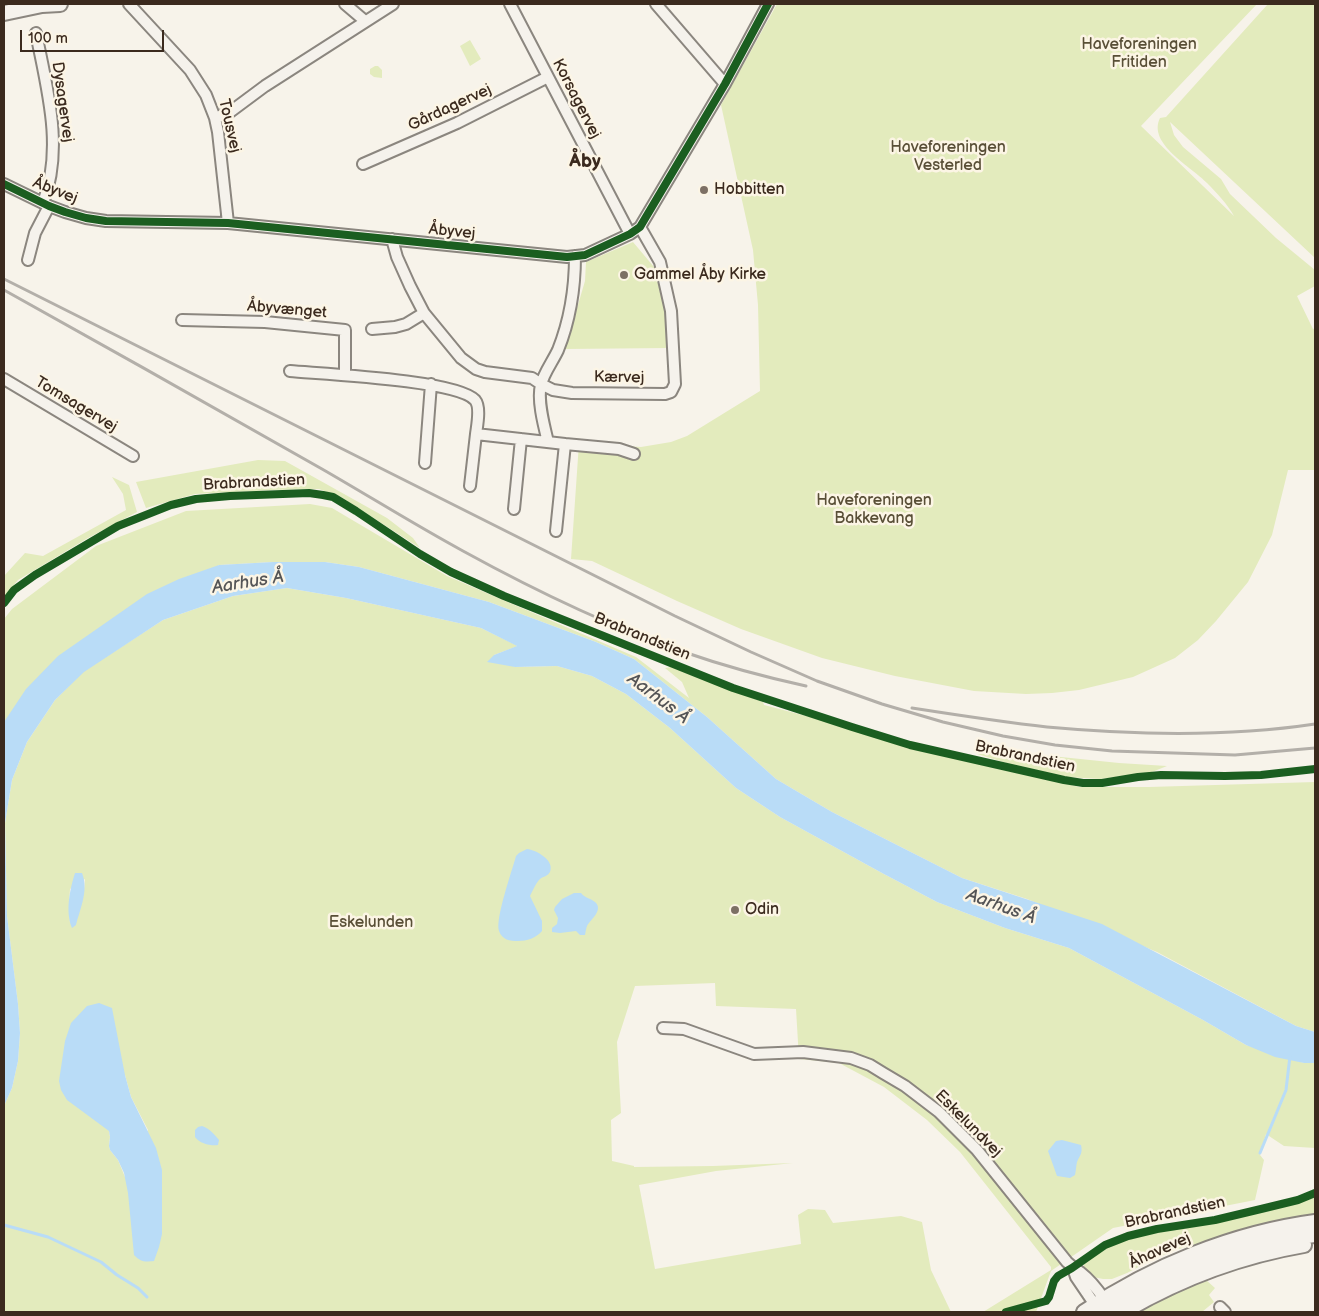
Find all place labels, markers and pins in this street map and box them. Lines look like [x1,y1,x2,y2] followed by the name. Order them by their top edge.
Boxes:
[714,180,784,200] place label: Hobbitten
[698,184,710,196] marker: Hobbitten
[634,265,766,285] place label: Gammel Åby Kirke
[618,269,630,281] marker: Gammel Åby Kirke
[745,900,779,920] place label: Odin
[729,904,741,916] marker: Odin

